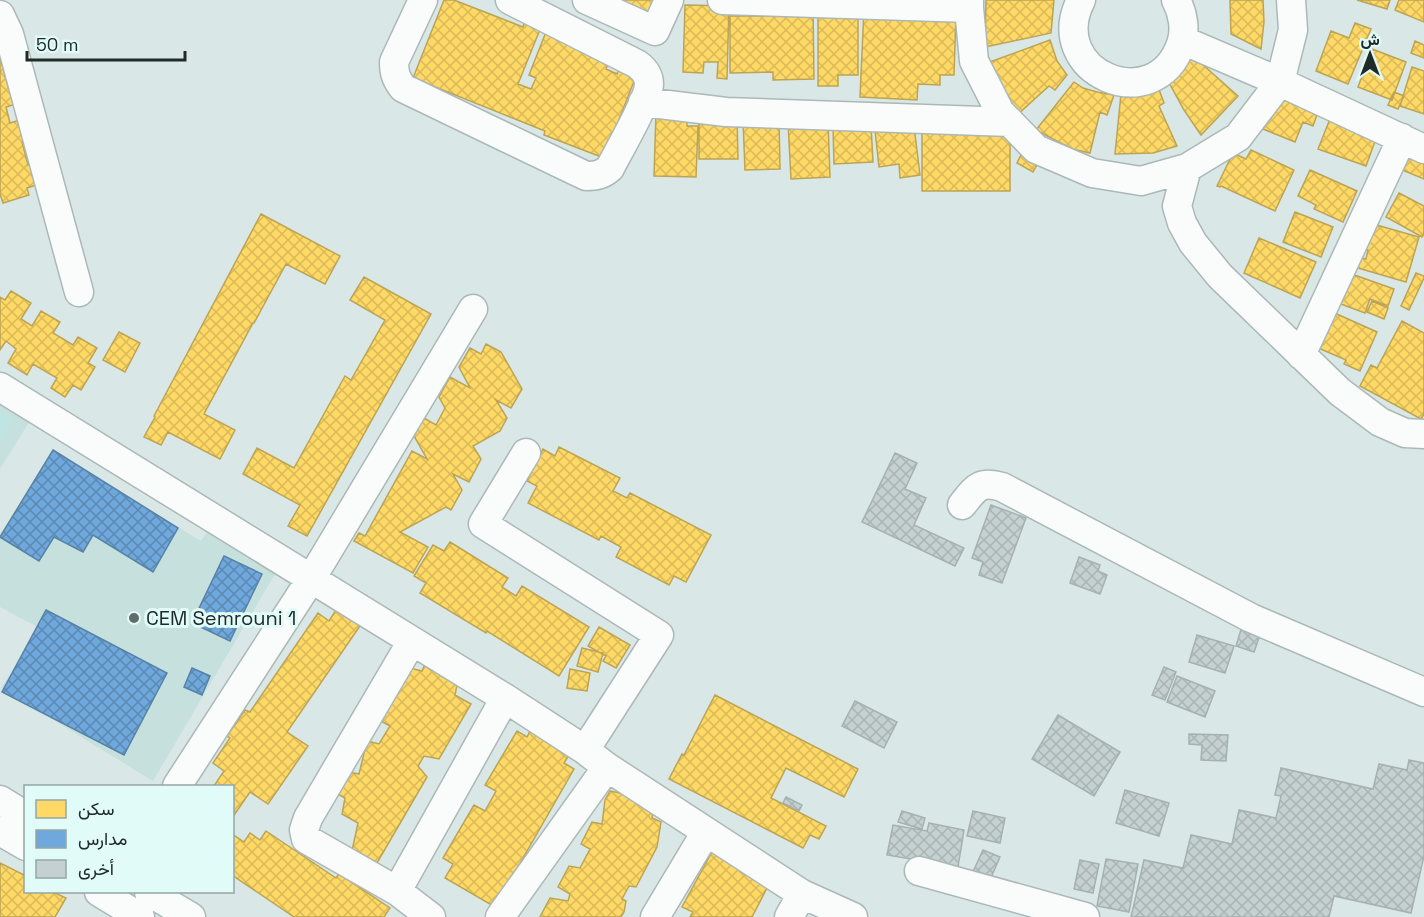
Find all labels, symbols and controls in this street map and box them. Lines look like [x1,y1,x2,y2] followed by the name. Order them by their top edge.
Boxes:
[27,24,184,62] scale bar
[1340,24,1400,84] north arrow
[1360,29,1380,50] text: ش
[36,33,78,56] text: 50 m
[146,605,296,631] place label: CEM Semrouni 1
[127,611,141,625] marker: CEM Semrouni 1
[24,785,234,893] legend
[78,797,114,820] text: سكن
[78,827,127,850] text: مدارس
[78,857,114,880] text: أخرى

